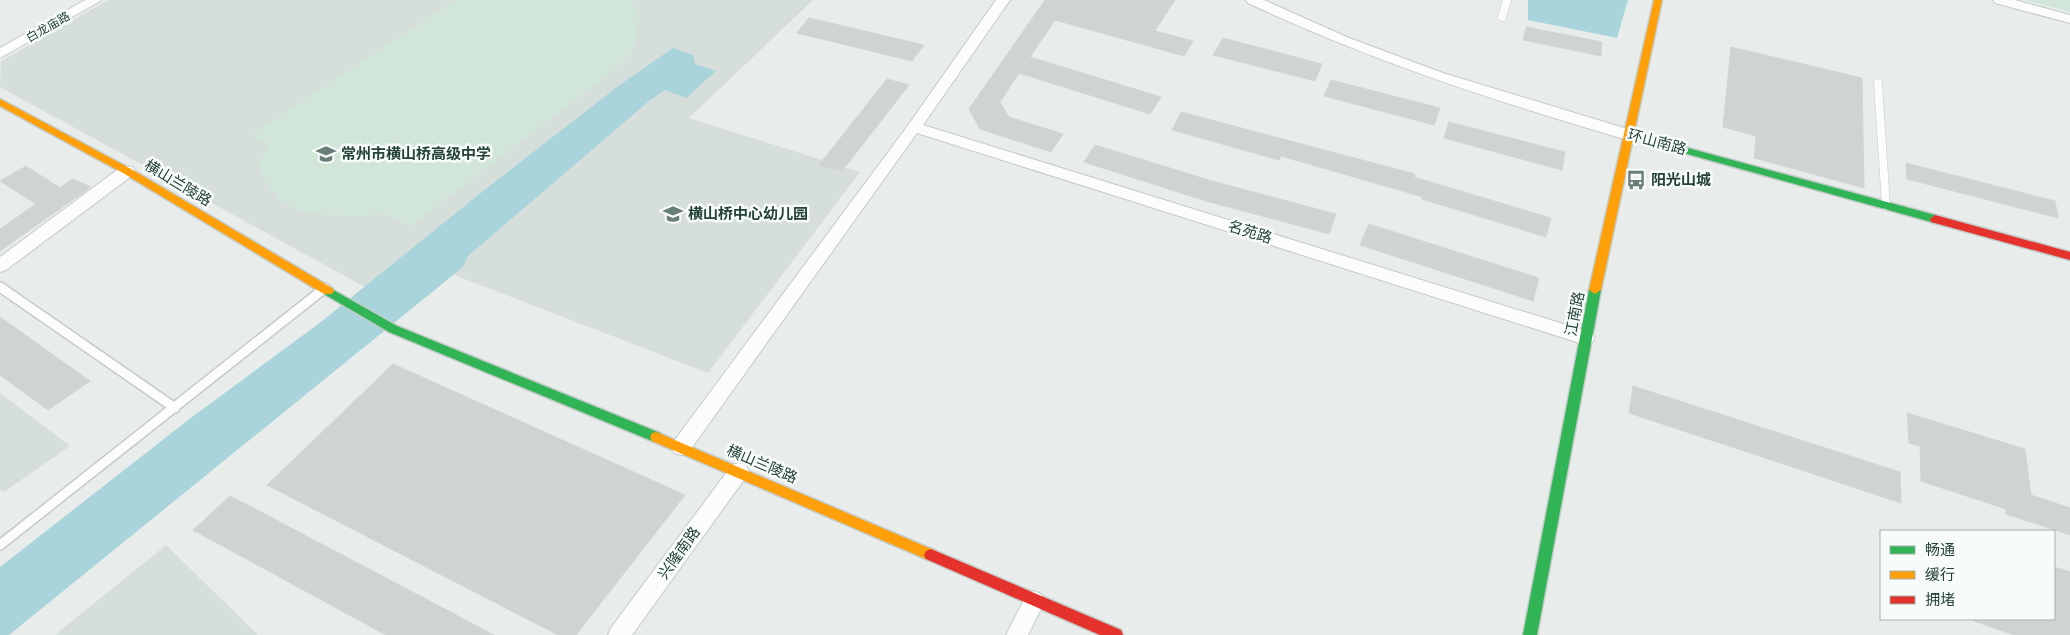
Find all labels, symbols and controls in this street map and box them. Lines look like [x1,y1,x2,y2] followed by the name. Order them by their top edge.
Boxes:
[24,9,72,45] street label: 白龙庙路
[1626,126,1688,158] street label: 环山南路
[315,143,337,165] school or university icon: 常州市横山桥高级中学
[341,145,491,163] place label: 常州市横山桥高级中学
[141,156,215,210] street label: 横山兰陵路
[1625,169,1647,191] bus stop icon: 阳光山城
[1651,171,1711,189] place label: 阳光山城
[662,203,684,225] school or university icon: 横山桥中心幼儿园
[688,205,808,223] place label: 横山桥中心幼儿园
[1226,217,1274,247] street label: 名苑路
[1562,290,1588,338] street label: 江南路
[724,441,800,487] street label: 横山兰陵路
[654,523,704,583] street label: 兴隆南路
[1880,530,2055,620] legend
[1925,541,1955,559] text: 畅通
[1925,566,1955,584] text: 缓行
[1925,591,1955,609] text: 拥堵

